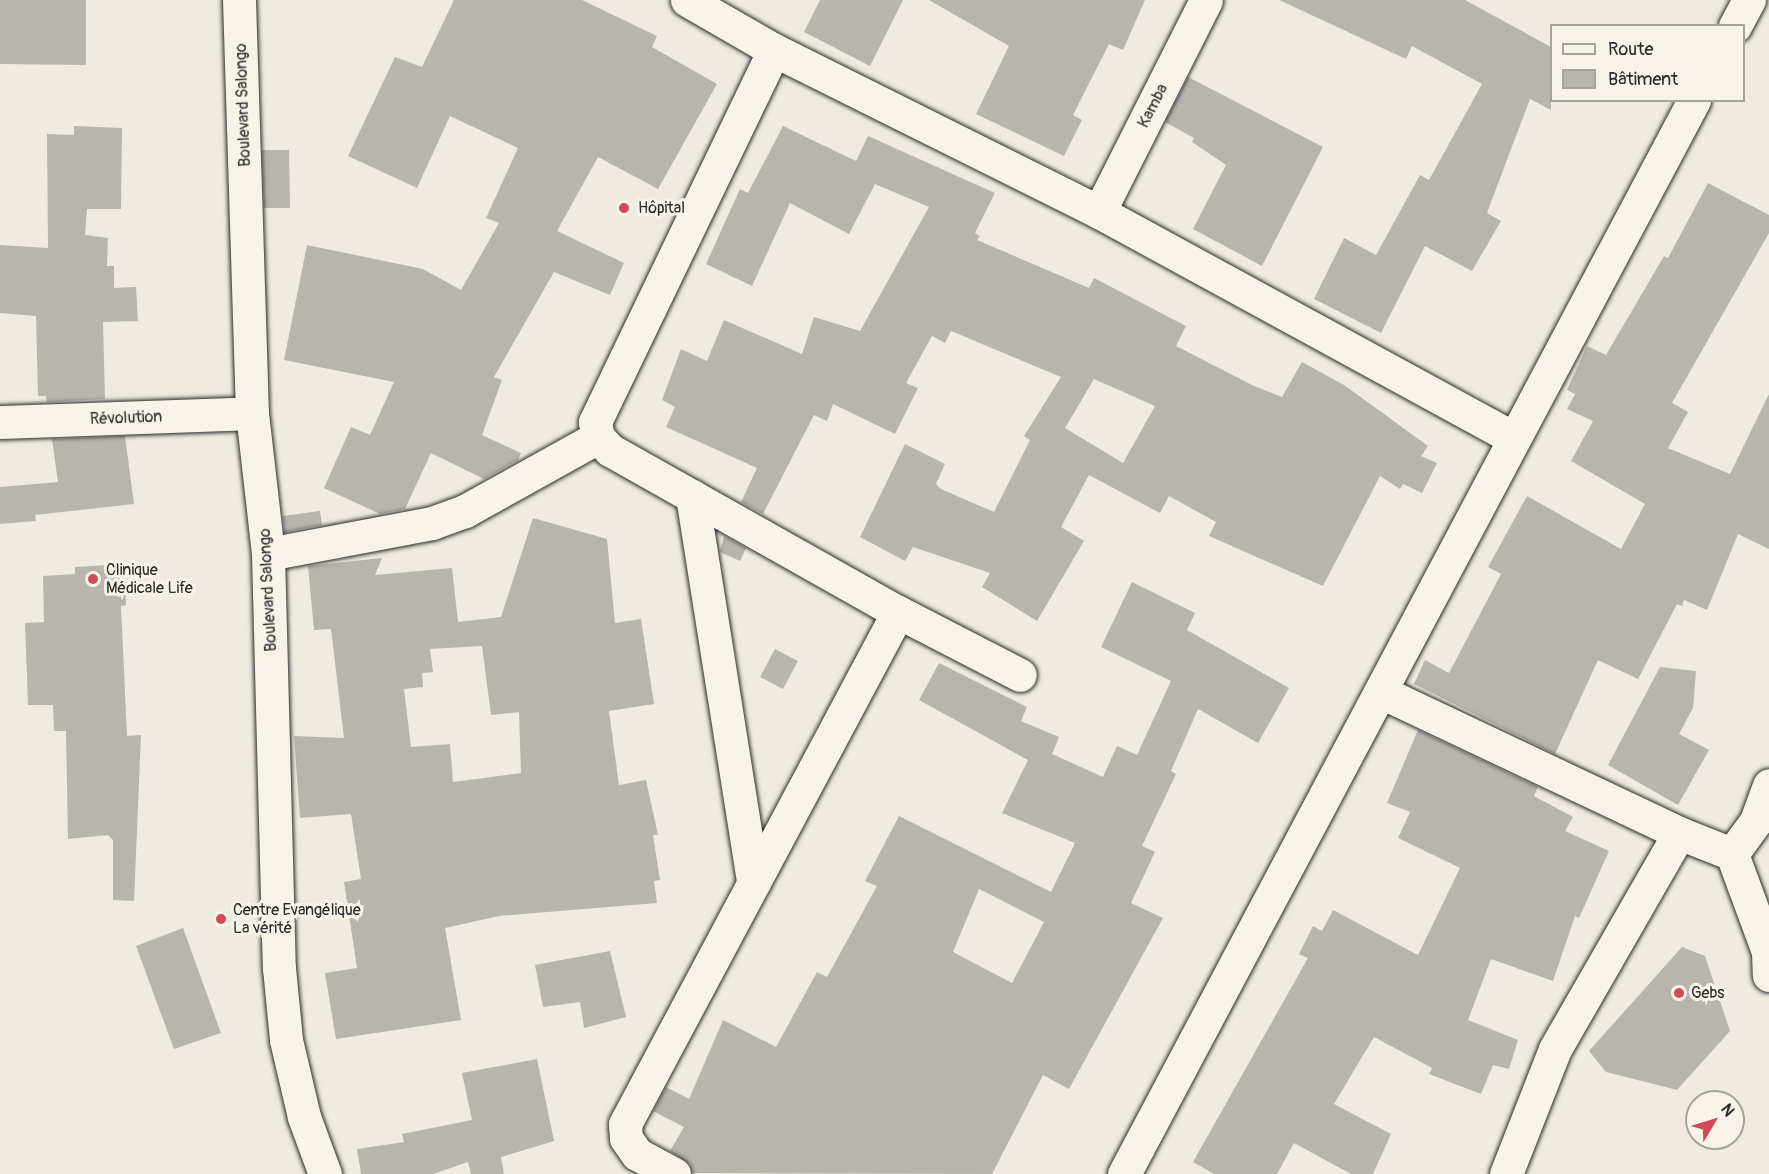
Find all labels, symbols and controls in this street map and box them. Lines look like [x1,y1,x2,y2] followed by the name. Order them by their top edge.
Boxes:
[1550,24,1745,102] legend
[1608,38,1653,61] text: Route
[231,43,255,167] street label: Boulevard Salongo
[1608,68,1678,91] text: Bâtiment
[1134,81,1172,131] street label: Kamba
[638,198,685,218] place label: Hôpital
[615,199,633,217] marker: Hôpital
[90,407,162,429] street label: Révolution
[255,528,281,652] street label: Boulevard Salongo
[106,560,193,598] place label: Clinique Médicale Life
[84,570,102,588] marker: Clinique Médicale Life
[233,900,361,938] place label: Centre Evangélique La vérité
[214,912,228,926] marker: Centre Evangélique La vérité
[1691,983,1725,1003] place label: Gebs
[1672,986,1686,1000] marker: Gebs
[1685,1090,1745,1150] north arrow
[1716,1100,1739,1121] text: N

